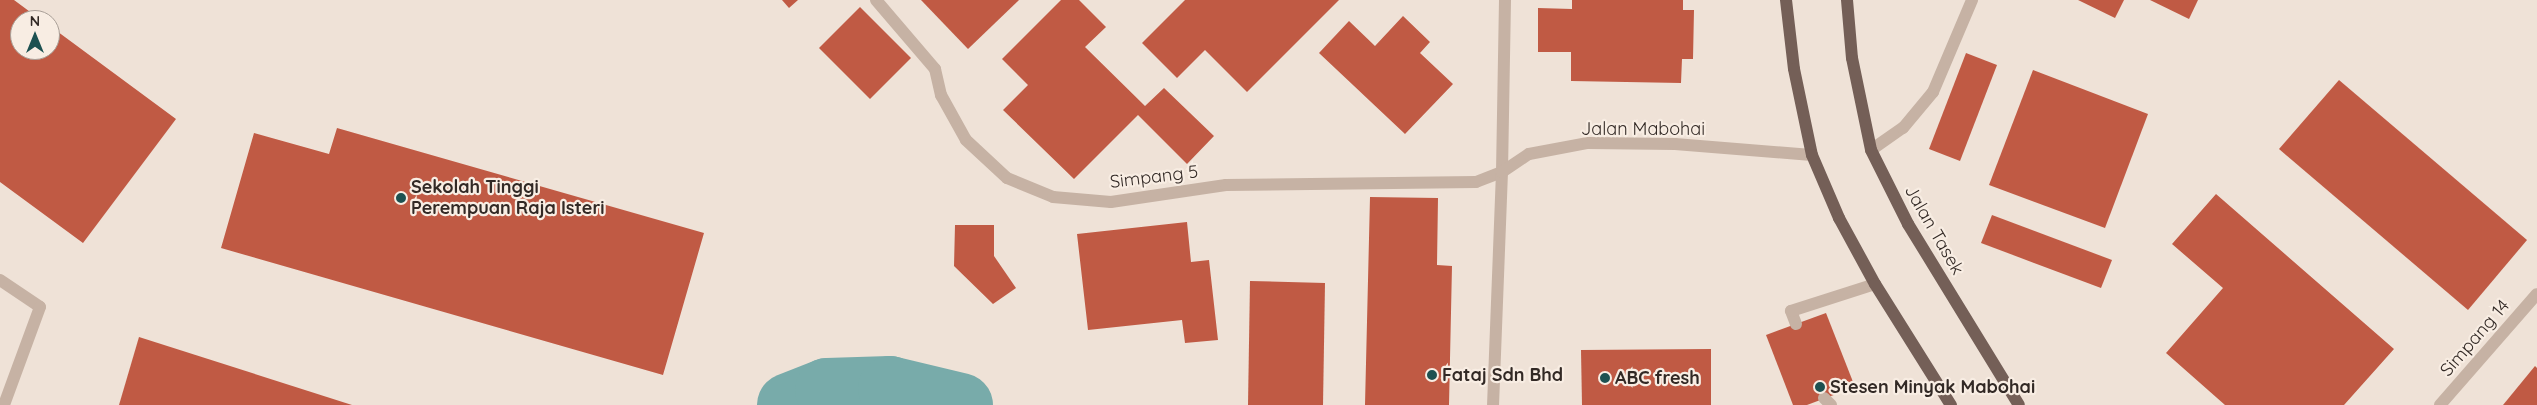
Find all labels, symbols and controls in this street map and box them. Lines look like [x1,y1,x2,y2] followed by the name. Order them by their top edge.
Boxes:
[10,10,60,60] north arrow
[30,12,40,30] text: N
[1581,118,1705,140] street label: Jalan Mabohai
[1109,161,1199,193] street label: Simpang 5
[411,177,604,220] place label: Sekolah Tinggi Perempuan Raja Isteri
[1900,181,1968,279] street label: Jalan Tasek
[395,192,407,204] marker: Sekolah Tinggi Perempuan Raja Isteri
[2436,295,2514,381] street label: Simpang 14
[1442,364,1563,386] place label: Fataj Sdn Bhd
[1615,367,1700,389] place label: ABC fresh
[1426,369,1438,381] marker: Fataj Sdn Bhd
[1599,372,1611,384] marker: ABC fresh
[1830,376,2035,398] place label: Stesen Minyak Mabohai
[1814,381,1826,393] marker: Stesen Minyak Mabohai

